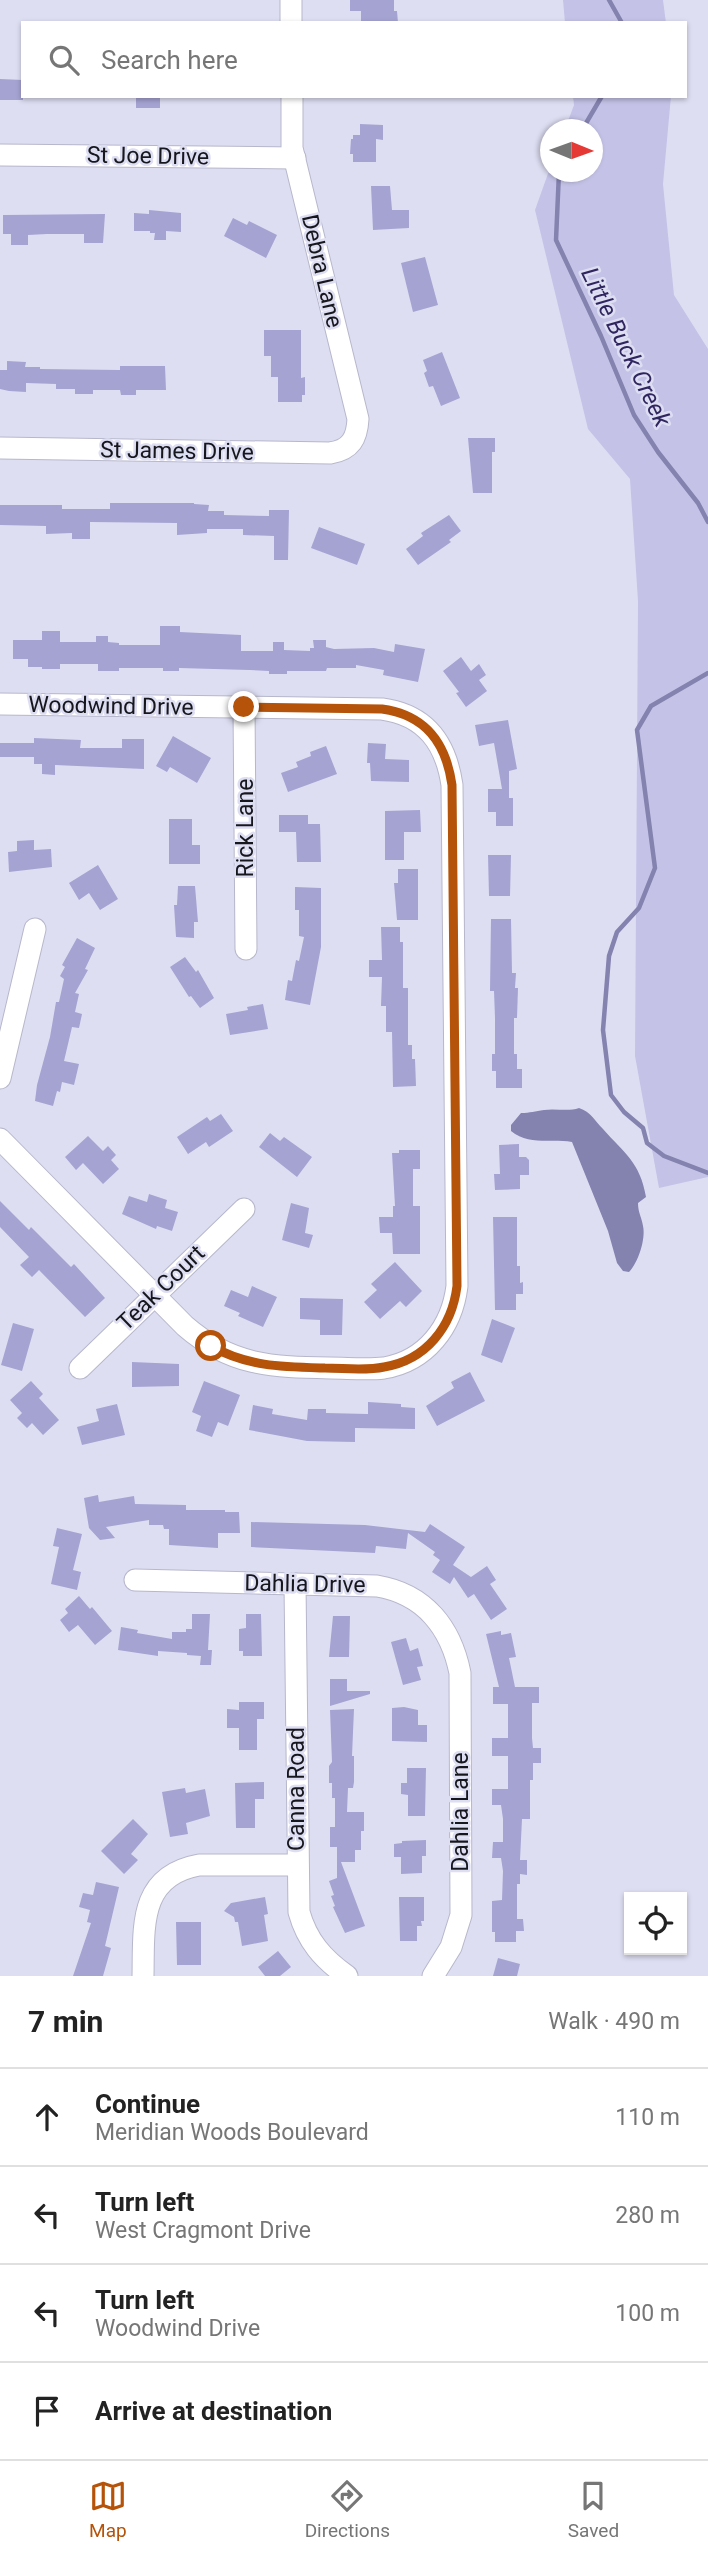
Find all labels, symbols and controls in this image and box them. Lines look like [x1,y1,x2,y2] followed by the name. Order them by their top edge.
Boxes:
[21,21,687,98] search box
[45,41,83,79] icon: search
[101,45,238,75] text: Search here
[540,119,603,182] north arrow
[87,141,209,171] street label: St Joe Drive
[296,212,348,330] street label: Debra Lane
[575,263,677,432] water label: Little Buck Creek
[100,436,254,466] street label: St James Drive
[28,691,194,721] street label: Woodwind Drive
[228,691,259,722] route end
[232,779,259,877] street label: Rick Lane
[112,1240,210,1336] street label: Teak Court
[195,1330,226,1361] route start
[244,1569,366,1599] street label: Dahlia Drive
[283,1727,310,1851] street label: Canna Road
[447,1752,474,1872] street label: Dahlia Lane
[624,1892,687,1955] map controls
[624,1892,687,1955] button: locate
[28,2004,103,2039] text: 7 min
[548,2008,680,2035] text: Walk · 490 m
[95,2089,200,2119] text: Continue
[28,2098,66,2136] icon: ahead
[615,2104,680,2131] text: 110 m
[95,2119,369,2146] text: Meridian Woods Boulevard
[95,2187,194,2217] text: Turn left
[28,2196,66,2234] icon: left
[615,2202,680,2229] text: 280 m
[95,2217,311,2244] text: West Cragmont Drive
[95,2285,194,2315] text: Turn left
[28,2294,66,2332] icon: left
[615,2300,680,2327] text: 100 m
[95,2315,260,2342] text: Woodwind Drive
[28,2392,66,2430] icon: arrive
[95,2396,332,2426] text: Arrive at destination
[89,2477,127,2542] tab: Map
[305,2477,390,2542] tab: Directions
[568,2477,619,2542] tab: Saved

